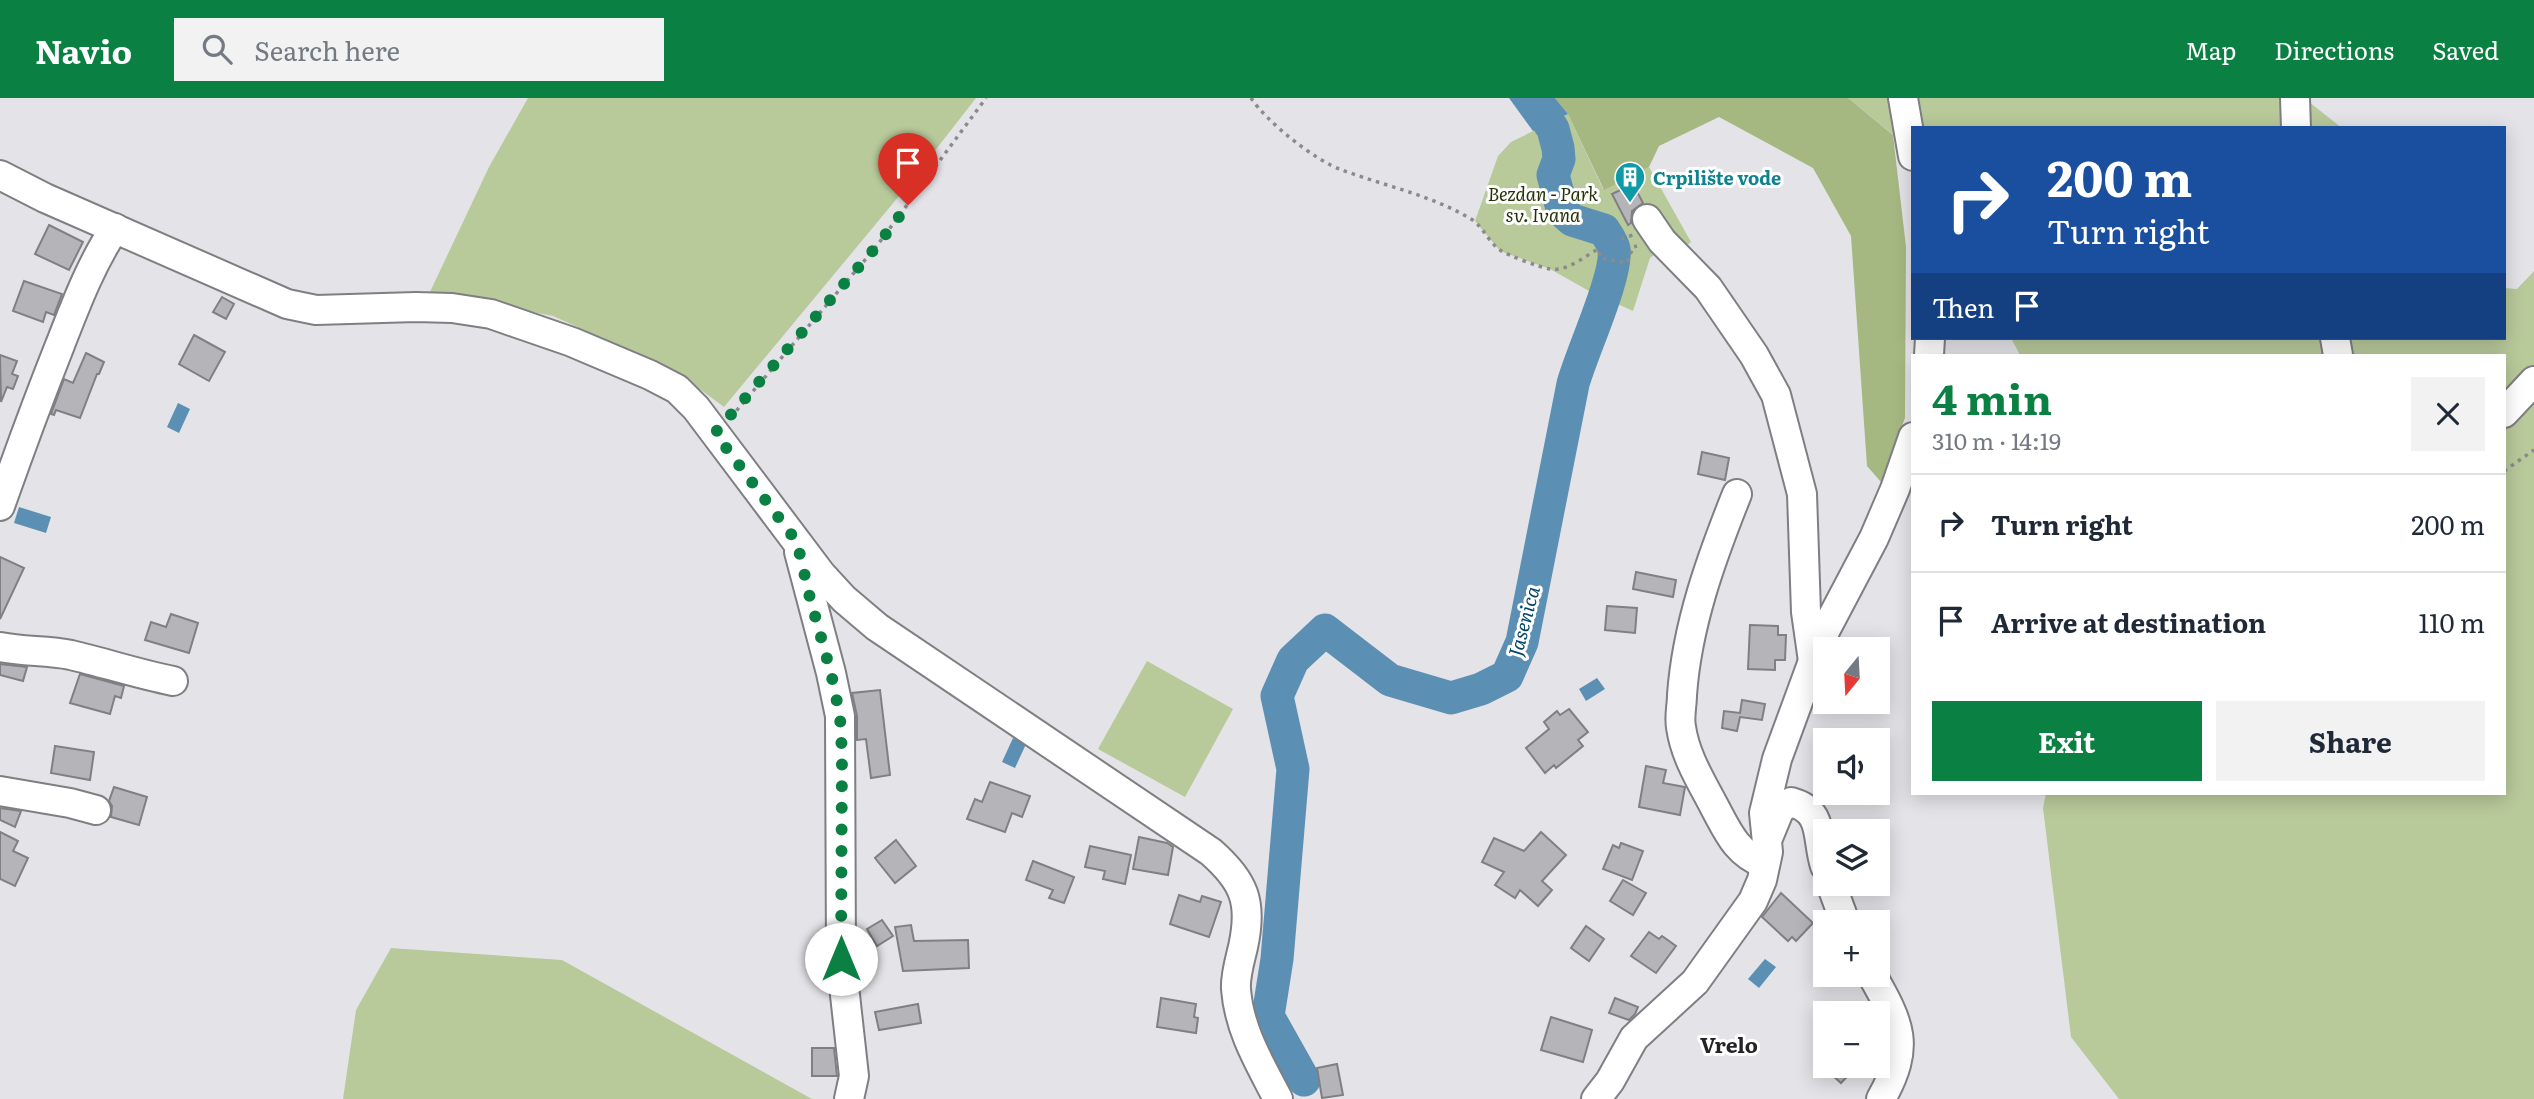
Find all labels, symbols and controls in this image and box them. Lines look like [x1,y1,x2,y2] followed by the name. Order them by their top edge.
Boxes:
[174,18,664,81] search box
[35,25,132,74] text: Navio
[198,30,236,68] icon: search
[254,30,400,69] text: Search here
[2185,32,2236,67] text: Map
[2274,32,2394,67] text: Directions
[2432,32,2499,67] text: Saved
[878,133,938,205] pin
[2047,139,2192,212] text: 200 m
[889,144,927,182] icon: arrive
[1932,154,2023,245] icon: right
[1613,160,1647,204] building icon: Crpilište vode
[1653,164,1781,191] place label: Crpilište vode
[1488,180,1598,228] park label: Bezdan - Park sv. Ivana
[2047,206,2209,254] text: Turn right
[1932,287,1994,326] text: Then
[2008,287,2046,325] icon: arrive
[1932,366,2052,428] text: 4 min
[2411,377,2485,451] button: close
[1932,423,2061,457] text: 310 m · 14:19
[1932,504,1970,542] icon: right
[1991,504,2133,543] text: Turn right
[2411,504,2485,543] text: 200 m
[1500,583,1546,659] water label: Jasenica
[1932,602,1970,640] icon: arrive
[1991,602,2266,641] text: Arrive at destination
[2418,602,2485,641] text: 110 m
[1813,637,1890,714] north arrow
[1813,637,1890,1078] map controls
[1932,701,2202,781] button: Exit
[2216,701,2485,781] button: Share
[1813,728,1890,805] button: sound
[1813,819,1890,896] button: layers
[1813,910,1890,987] button: +
[804,922,878,996] position arrow
[1813,1001,1890,1078] button: −
[1700,1028,1758,1059] district label: Vrelo

